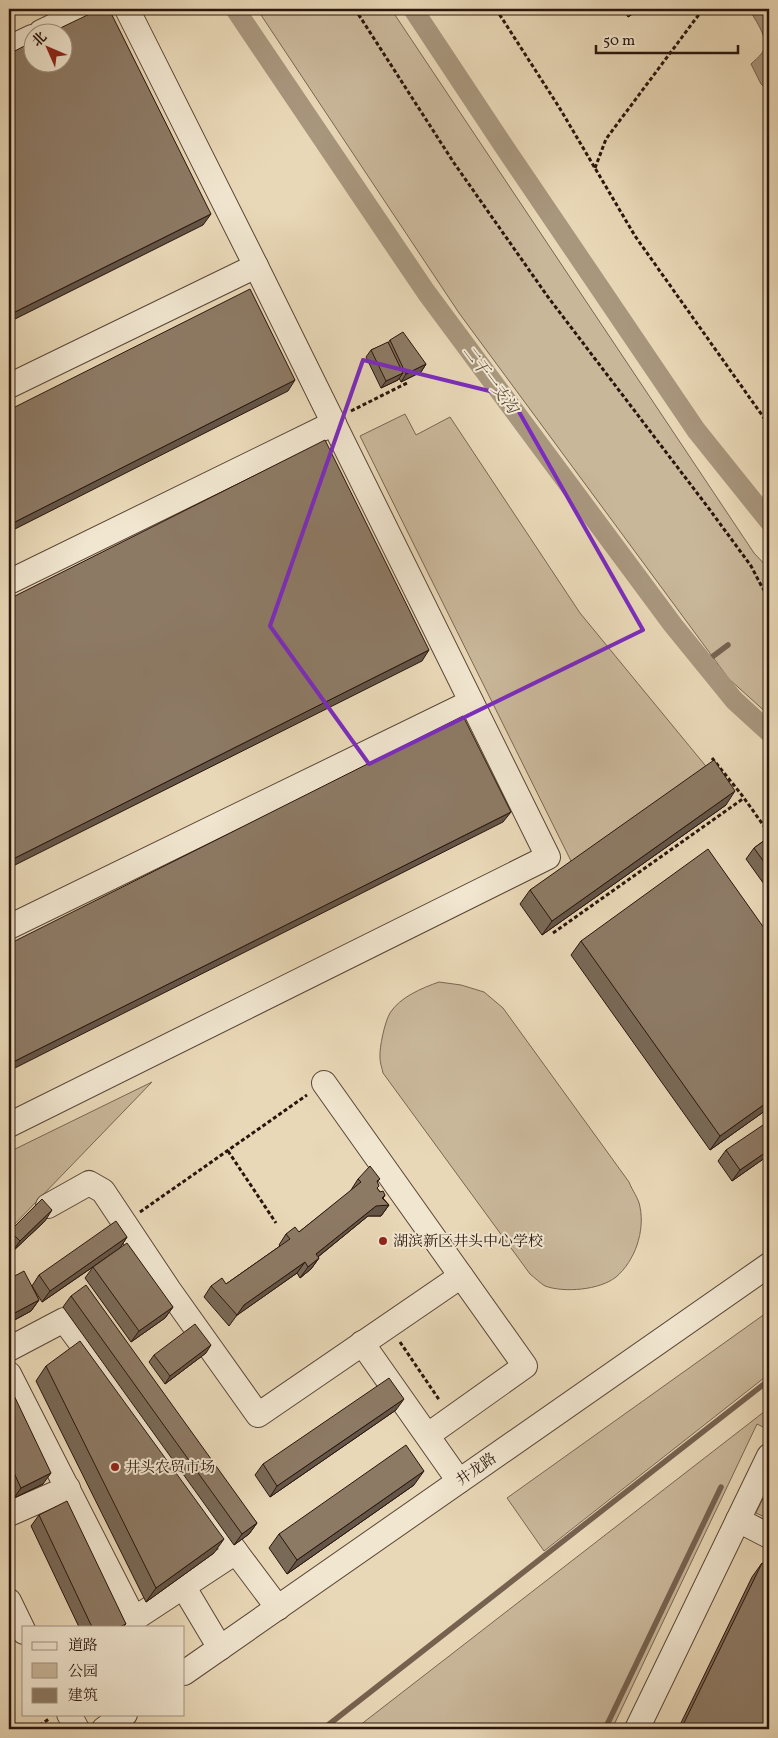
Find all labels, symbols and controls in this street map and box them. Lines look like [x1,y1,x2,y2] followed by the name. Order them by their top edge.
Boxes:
[22,22,72,72] north arrow
[596,22,738,54] scale bar
[28,28,52,52] text: 北
[603,31,635,52] text: 50 m
[457,342,524,421] water label: 二干一支沟
[393,1232,543,1253] place label: 湖滨新区井头中心学校
[377,1235,389,1247] marker: 湖滨新区井头中心学校
[452,1449,501,1492] street label: 井龙路
[125,1458,215,1479] place label: 井头农贸市场
[109,1461,121,1473] marker: 井头农贸市场
[22,1626,185,1716] legend
[68,1636,98,1657] text: 道路
[68,1662,98,1683] text: 公园
[68,1686,98,1707] text: 建筑

